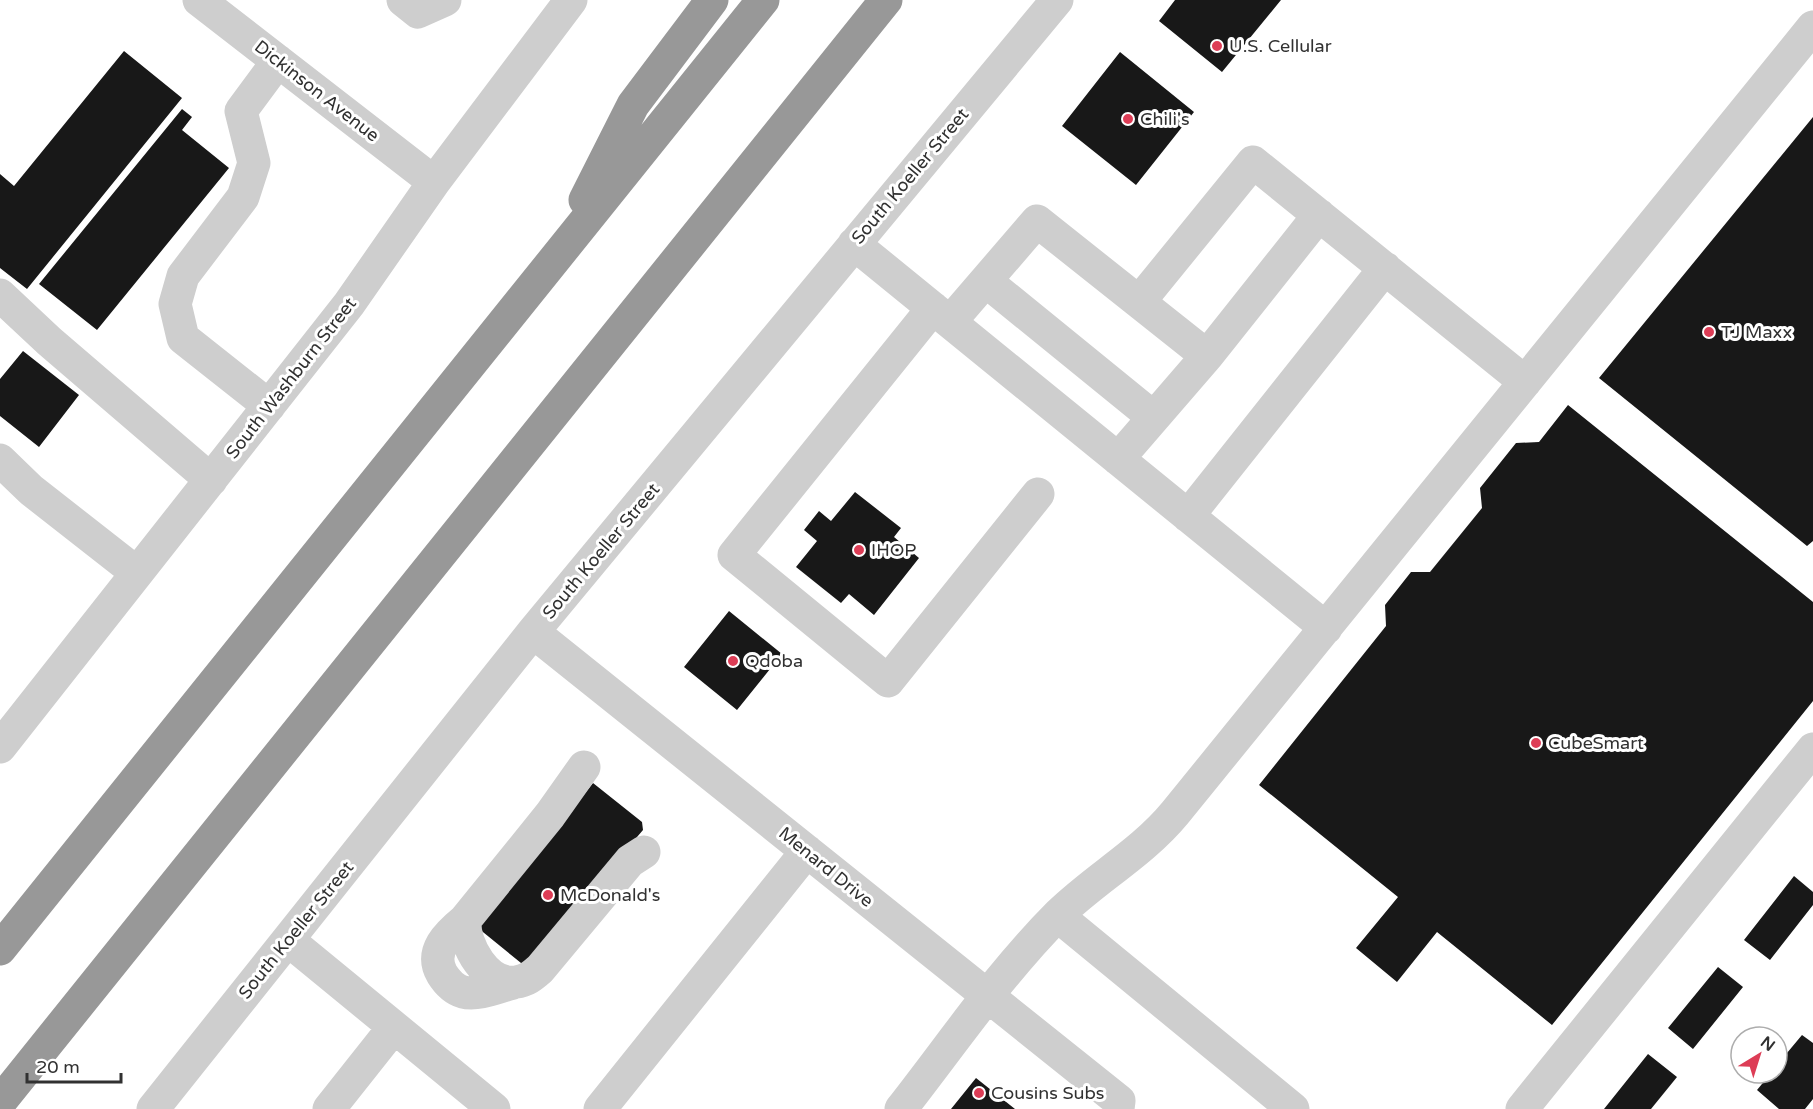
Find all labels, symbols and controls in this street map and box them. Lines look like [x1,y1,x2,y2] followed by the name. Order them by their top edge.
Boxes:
[250,35,384,147] street label: Dickinson Avenue
[1229,35,1332,57] place label: U.S. Cellular
[1210,39,1224,53] marker: U.S. Cellular
[847,103,973,249] street label: South Koeller Street
[1140,108,1190,130] place label: Chili's
[1121,112,1135,126] marker: Chili's
[221,293,361,463] street label: South Washburn Street
[1721,321,1792,343] place label: TJ Maxx
[1702,325,1716,339] marker: TJ Maxx
[538,478,664,624] street label: South Koeller Street
[871,539,916,561] place label: IHOP
[852,543,866,557] marker: IHOP
[745,650,803,672] place label: Qdoba
[726,654,740,668] marker: Qdoba
[1548,732,1644,754] place label: CubeSmart
[1529,736,1543,750] marker: CubeSmart
[774,822,878,912] street label: Menard Drive
[234,857,358,1003] street label: South Koeller Street
[560,884,660,906] place label: McDonald's
[541,888,555,902] marker: McDonald's
[1729,1025,1789,1085] north arrow
[1756,1032,1779,1056] text: N
[27,1046,122,1084] scale bar
[36,1056,80,1078] text: 20 m
[991,1082,1104,1104] place label: Cousins Subs
[972,1086,986,1100] marker: Cousins Subs

